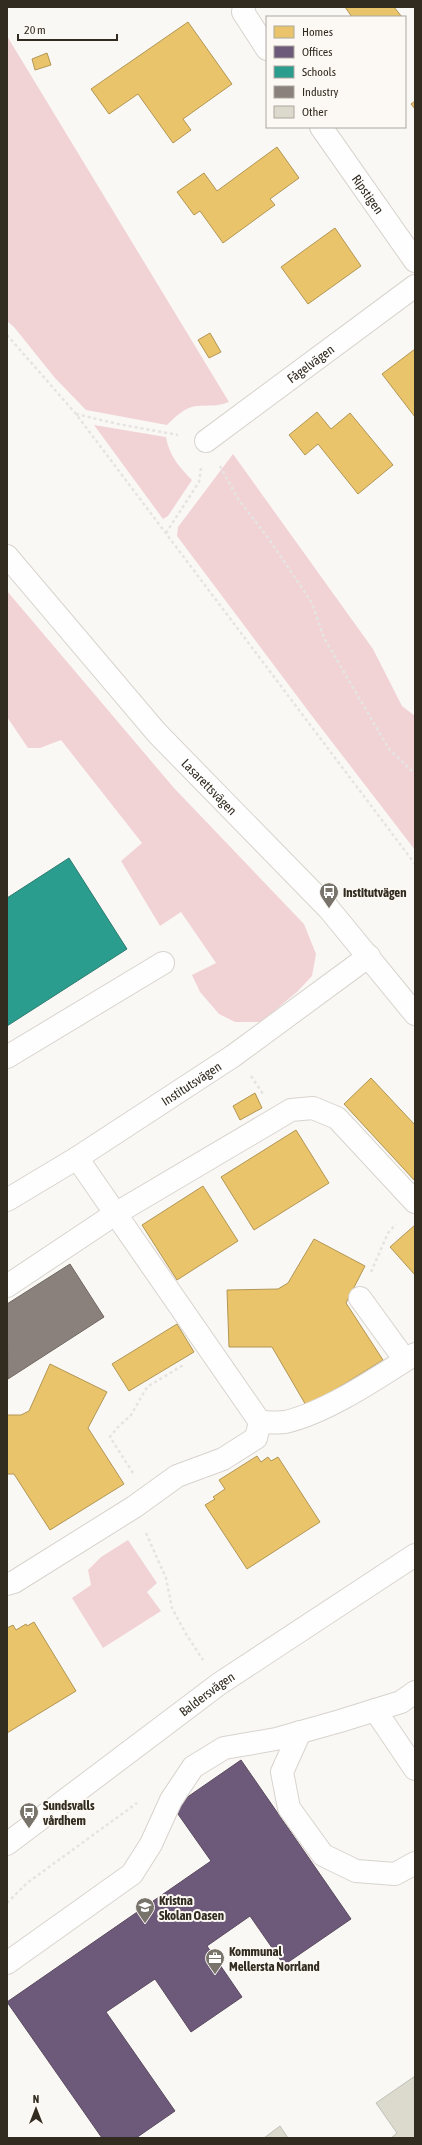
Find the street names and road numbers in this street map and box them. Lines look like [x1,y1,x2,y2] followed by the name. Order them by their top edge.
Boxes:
[349,172,387,217] street label: Ripstigen
[284,341,337,386] street label: Fågelvägen
[179,755,240,818] street label: Lasarettsvägen
[158,1058,224,1108] street label: Institutsvägen
[176,1668,237,1719] street label: Baldersvägen

